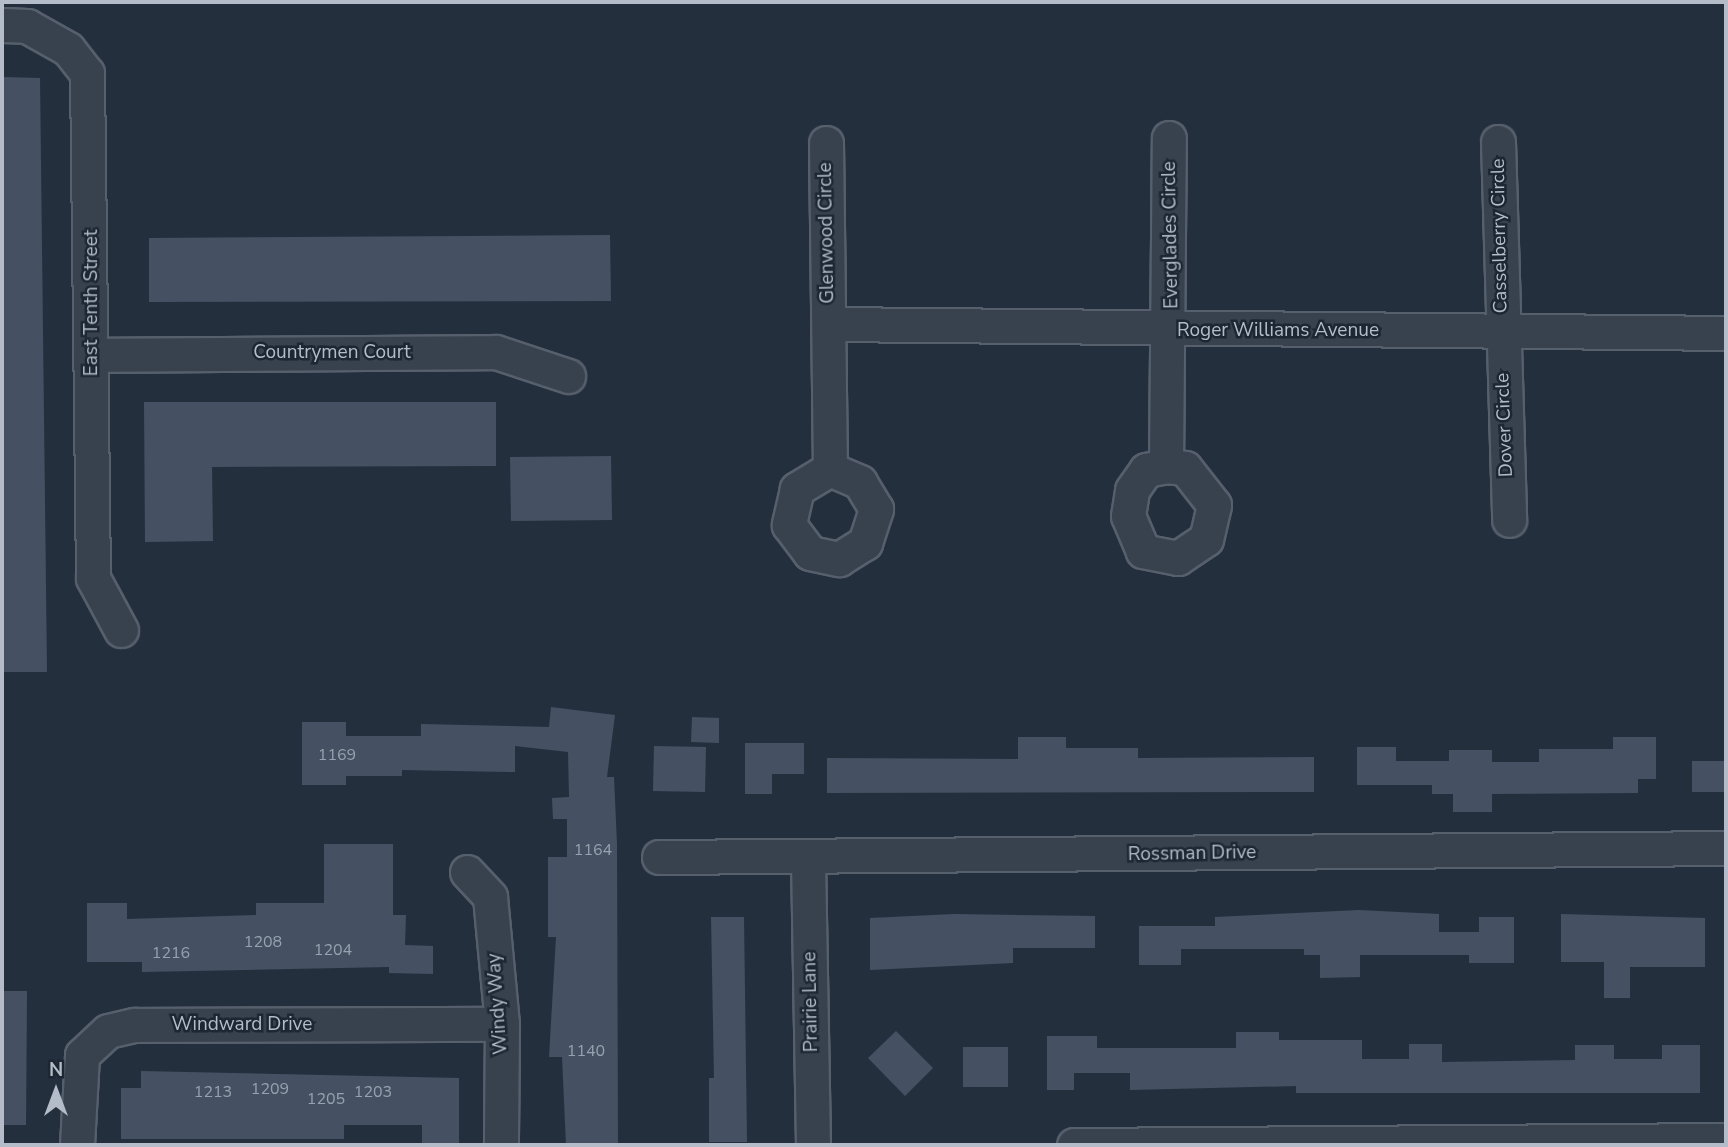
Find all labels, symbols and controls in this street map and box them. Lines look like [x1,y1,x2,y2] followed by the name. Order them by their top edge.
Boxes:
[1487,158,1513,314] street label: Casselberry Circle
[1158,161,1184,309] street label: Everglades Circle
[814,162,840,304] street label: Glenwood Circle
[81,230,103,376] street label: East Tenth Street
[1177,320,1379,342] street label: Roger Williams Avenue
[253,342,411,364] street label: Countrymen Court
[1492,372,1518,478] street label: Dover Circle
[318,745,356,765] house number: 1169
[574,840,612,860] house number: 1164
[1128,841,1256,867] street label: Rossman Drive
[244,932,282,952] house number: 1208
[314,940,352,960] house number: 1204
[152,943,190,963] house number: 1216
[799,952,823,1052] street label: Prairie Lane
[483,953,513,1055] street label: Windy Way
[172,1014,312,1036] street label: Windward Drive
[567,1041,605,1061] house number: 1140
[21,1056,91,1126] north arrow
[49,1057,63,1083] text: N
[251,1079,289,1099] house number: 1209
[194,1082,232,1102] house number: 1213
[354,1082,392,1102] house number: 1203
[307,1089,345,1109] house number: 1205

